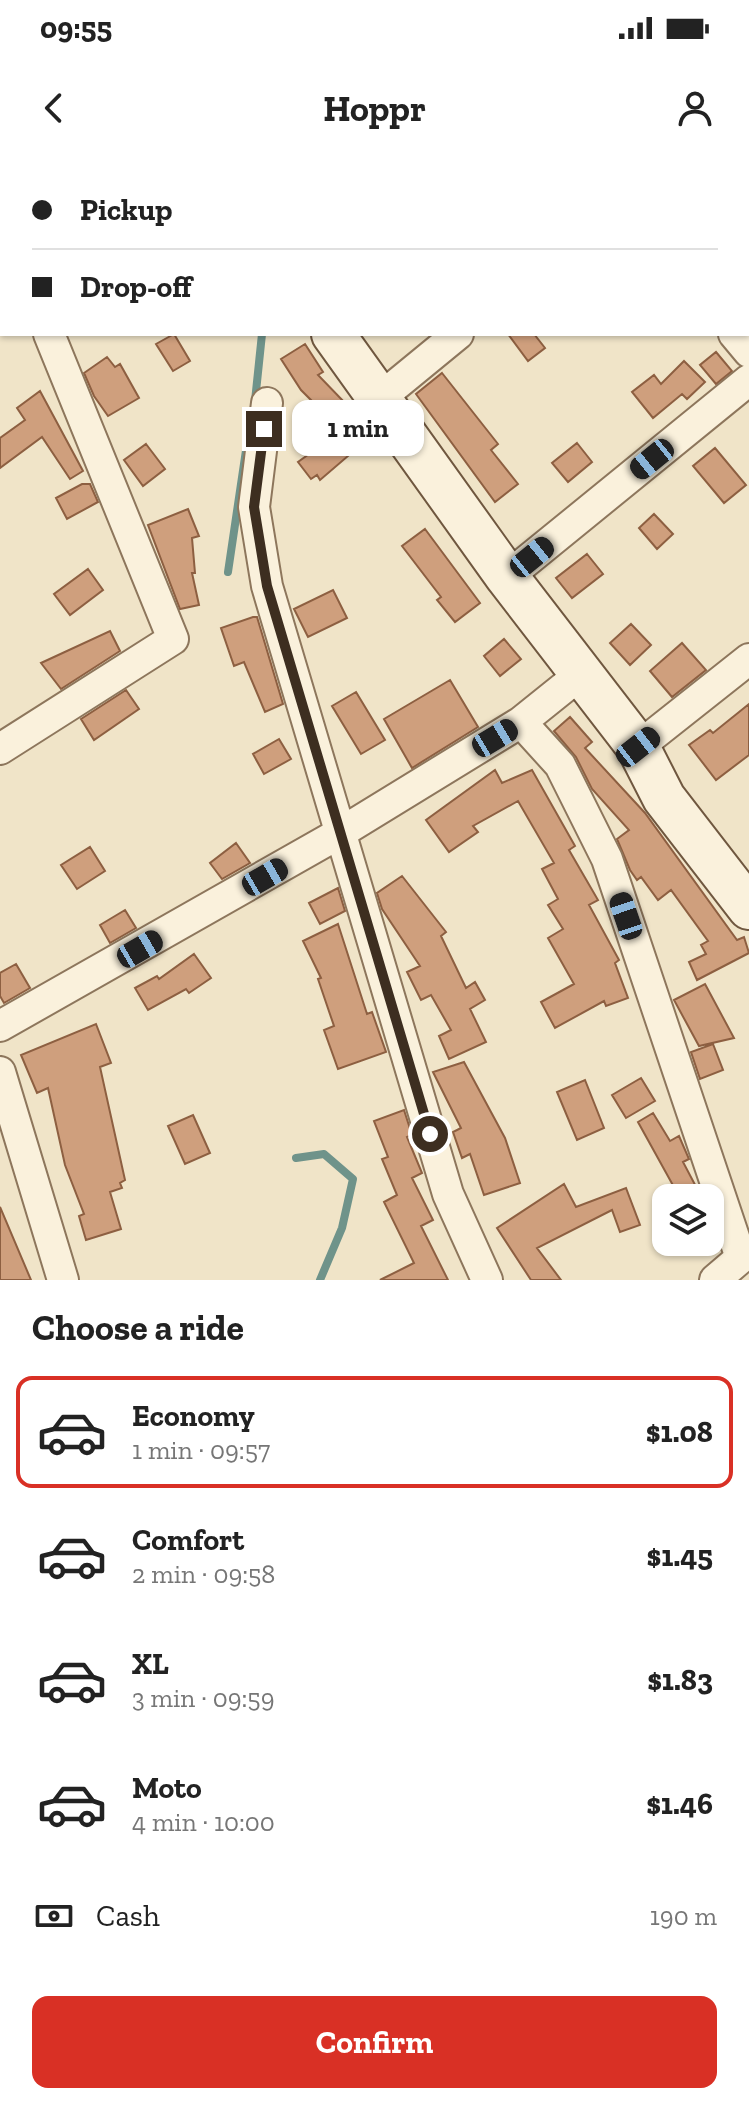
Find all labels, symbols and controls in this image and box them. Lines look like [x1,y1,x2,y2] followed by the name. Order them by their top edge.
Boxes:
[40,10,112,46] text: 09:55
[32,86,76,130] icon: back
[673,86,717,130] icon: person
[323,87,426,130] text: Hoppr
[80,192,172,228] text: Pickup
[80,269,192,305] text: Drop-off
[292,401,424,457] callout: 1 min
[246,411,282,447] route end
[327,412,389,444] text: 1 min
[626,435,678,483] car
[506,533,558,581] car
[468,715,522,761] car
[612,723,664,771] car
[238,855,292,899] car
[607,889,645,943] car
[113,927,167,971] car
[412,1116,448,1152] route start
[652,1184,724,1256] map controls
[652,1184,724,1256] button: layers
[32,1306,244,1349] text: Choose a ride
[36,1396,108,1468] icon: car
[132,1398,255,1434] text: Economy
[646,1414,713,1450] text: $1.08
[132,1434,270,1466] text: 1 min · 09:57
[36,1520,108,1592] icon: car
[132,1522,244,1558] text: Comfort
[647,1538,713,1574] text: $1.45
[132,1558,275,1590] text: 2 min · 09:58
[36,1644,108,1716] icon: car
[132,1646,169,1682] text: XL
[647,1662,713,1698] text: $1.83
[132,1682,274,1714] text: 3 min · 09:59
[36,1768,108,1840] icon: car
[132,1770,202,1806] text: Moto
[646,1786,713,1822] text: $1.46
[132,1806,275,1838] text: 4 min · 10:00
[32,1894,76,1938] icon: cash
[96,1898,160,1934] text: Cash
[650,1900,717,1932] text: 190 m
[32,1996,717,2088] button: Confirm

